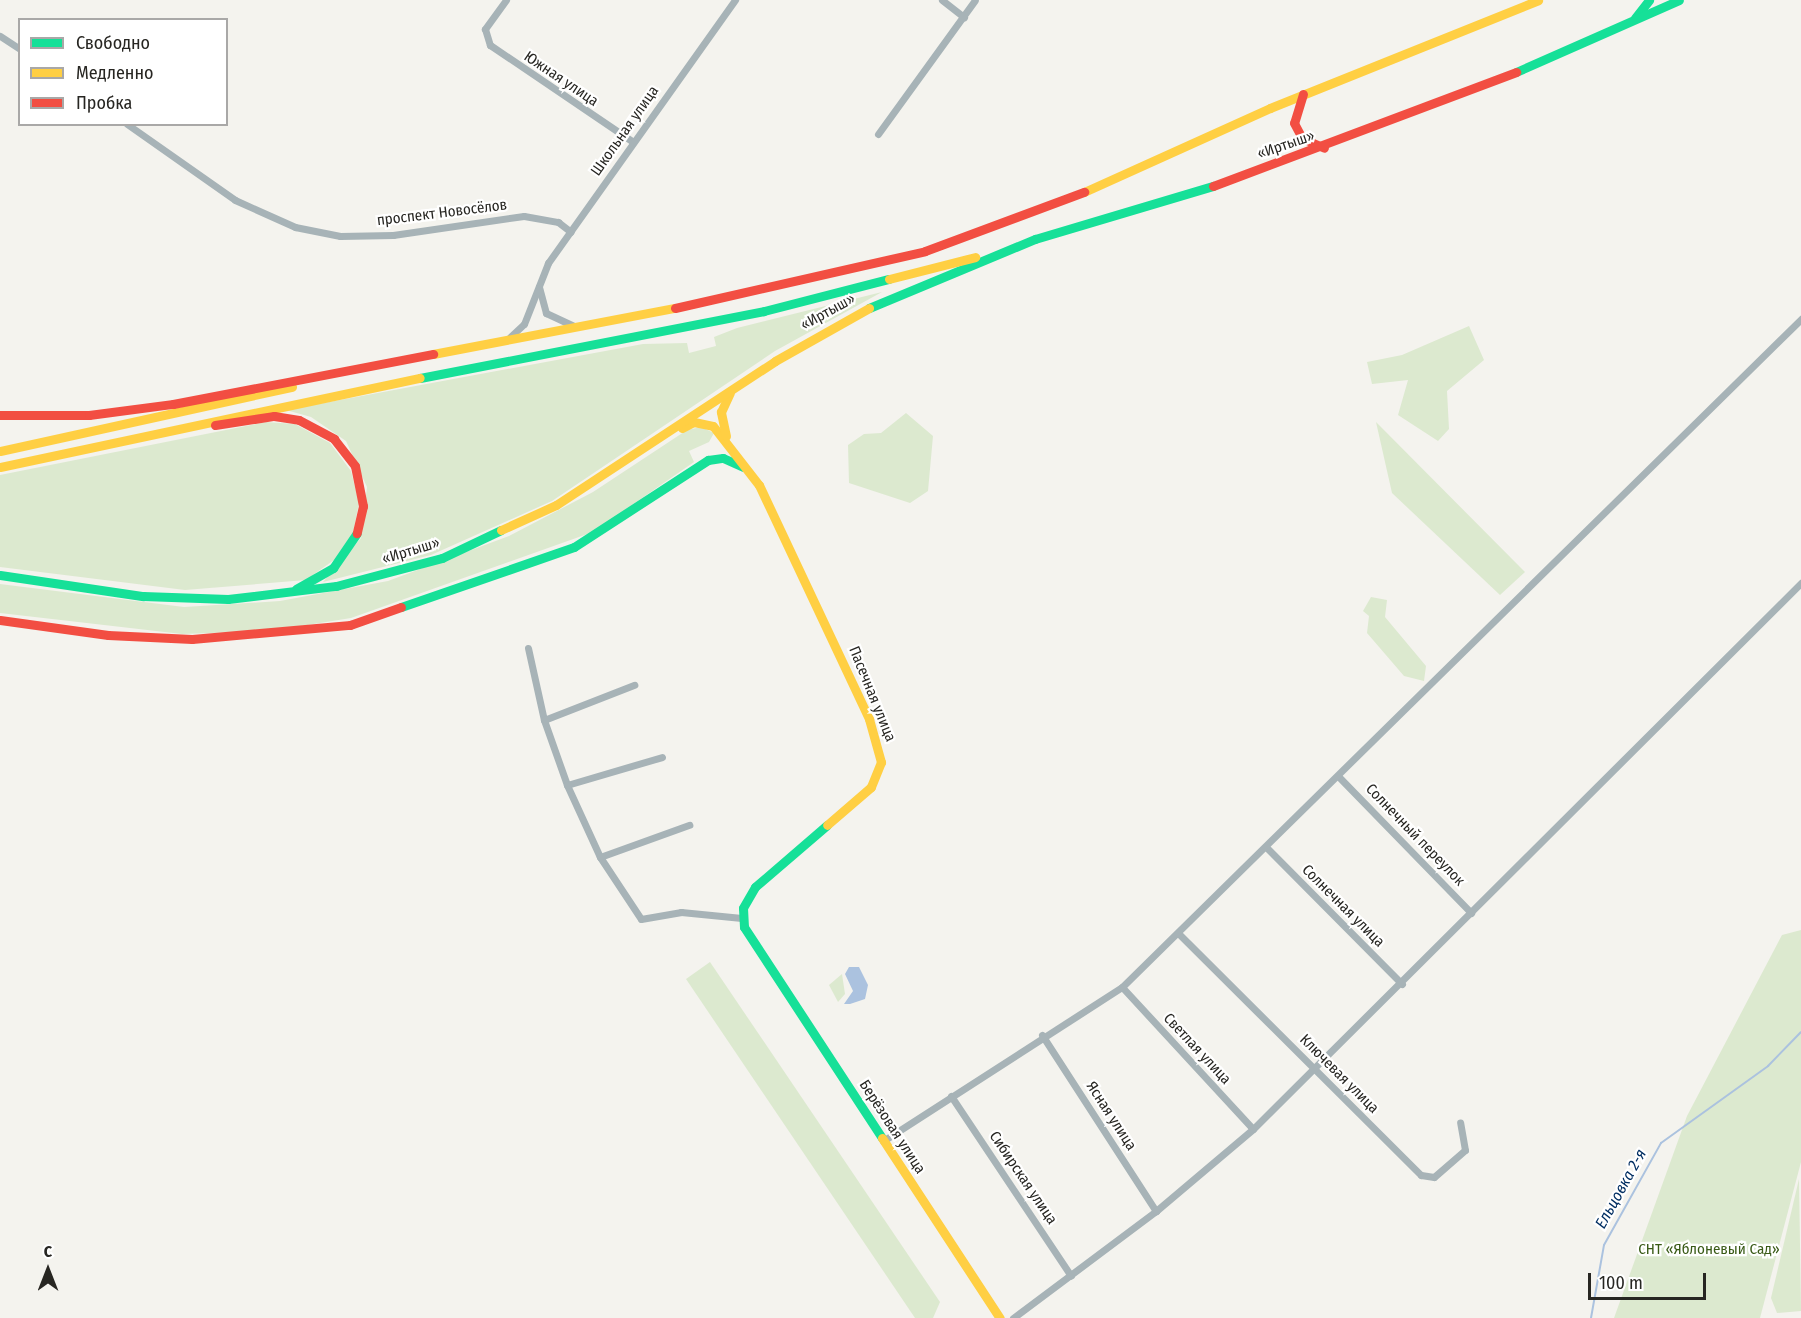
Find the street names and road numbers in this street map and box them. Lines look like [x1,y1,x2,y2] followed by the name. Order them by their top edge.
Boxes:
[520,48,602,110] street label: Южная улица
[587,83,663,179] street label: Школьная улица
[1255,127,1317,163] street label: «Иртыш»
[376,196,508,230] street label: проспект Новосёлов
[798,290,858,334] street label: «Иртыш»
[380,534,442,568] street label: «Иртыш»
[845,644,899,744] street label: Пасечная улица
[1362,780,1468,890] street label: Солнечный переулок
[1298,861,1388,951] street label: Солнечная улица
[1159,1010,1235,1088] street label: Светлая улица
[1296,1031,1382,1117] street label: Ключевая улица
[855,1077,929,1177] street label: Берёзовая улица
[1082,1078,1140,1154] street label: Ясная улица
[985,1128,1061,1228] street label: Сибирская улица

